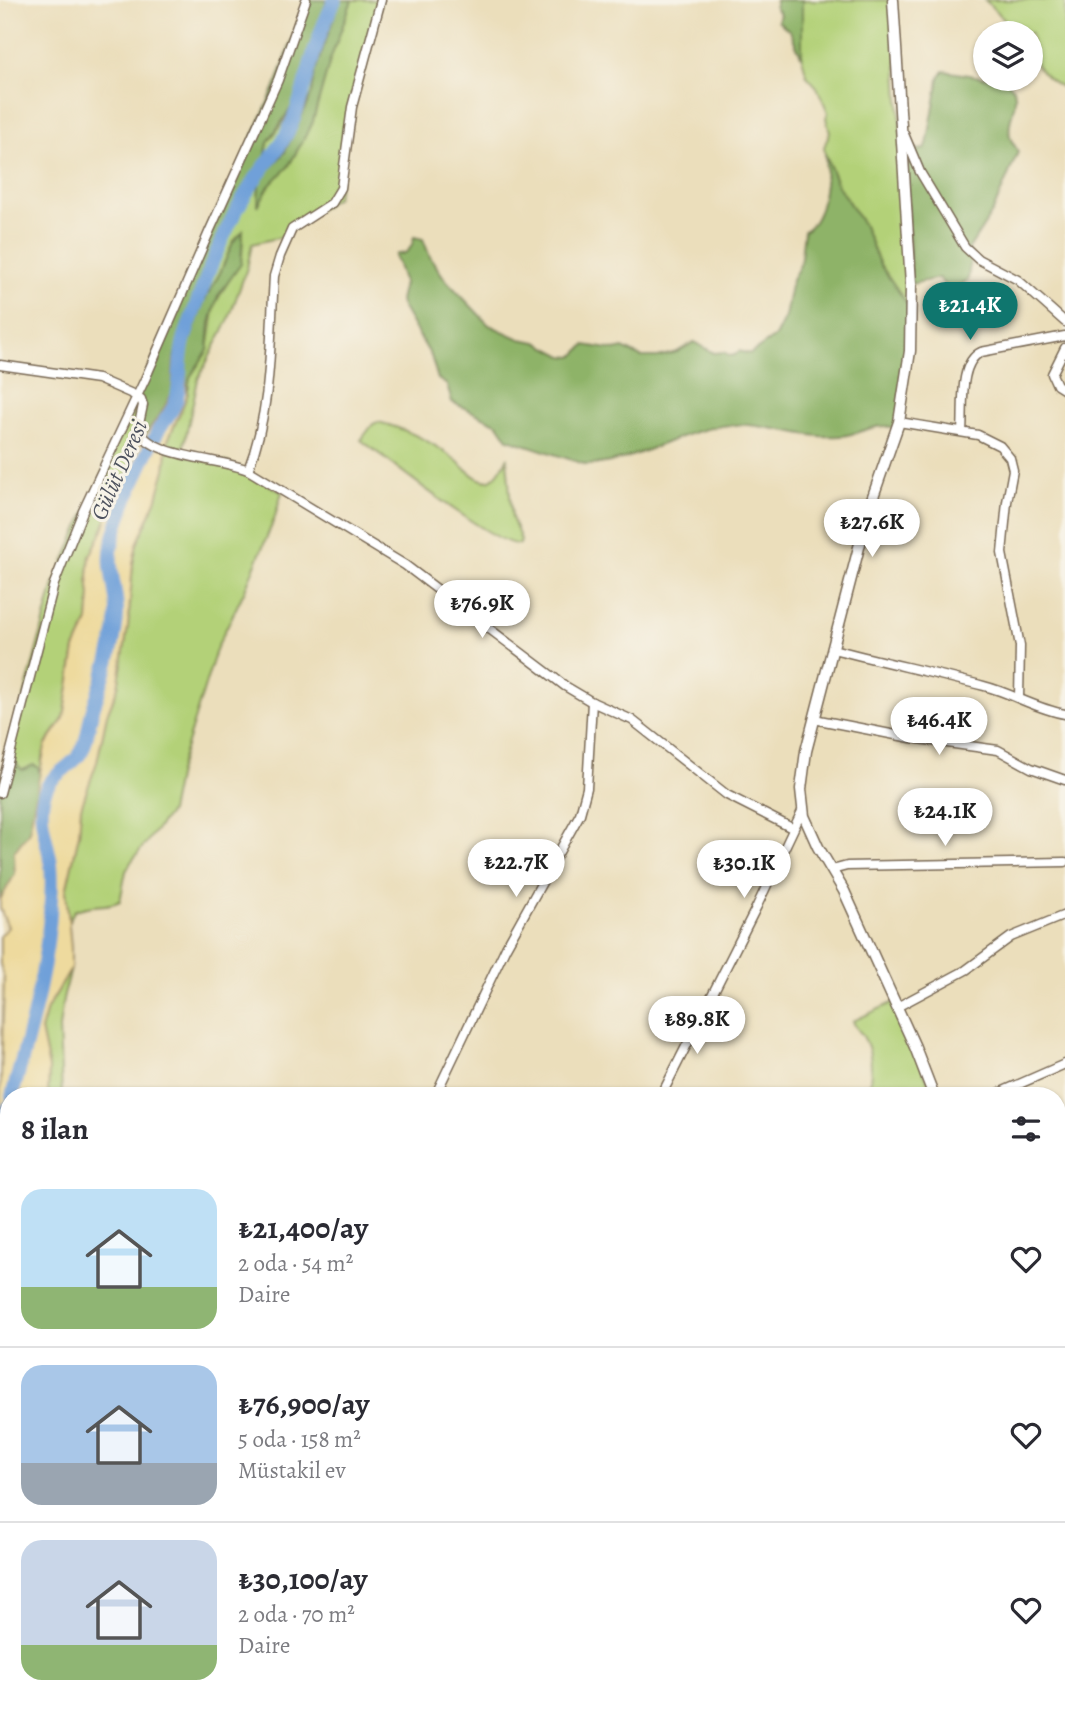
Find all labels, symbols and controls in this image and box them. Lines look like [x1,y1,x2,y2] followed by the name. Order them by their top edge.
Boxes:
[973,21,1043,91] map controls
[973,21,1043,91] button: layers
[913,282,1027,342] pin: ₺21.4K
[939,289,1001,320] text: ₺21.4K
[83,415,155,525] water label: Gülüt Deresi
[815,500,929,559] pin: ₺27.6K
[840,506,904,537] text: ₺27.6K
[425,580,539,640] pin: ₺76.9K
[450,587,514,618] text: ₺76.9K
[882,698,996,757] pin: ₺46.4K
[906,704,972,735] text: ₺46.4K
[888,788,1002,848] pin: ₺24.1K
[914,795,976,826] text: ₺24.1K
[459,839,573,899] pin: ₺22.7K
[687,841,801,900] pin: ₺30.1K
[484,846,548,877] text: ₺22.7K
[713,847,775,878] text: ₺30.1K
[640,996,754,1056] pin: ₺89.8K
[664,1003,730,1034] text: ₺89.8K
[21,1109,89,1149] text: 8 ilan
[1007,1110,1045,1148] icon: filters
[238,1208,368,1248] text: ₺21,400/ay
[77,1217,161,1301] icon: home
[1007,1240,1045,1278] icon: heart
[238,1248,353,1279] text: 2 oda · 54 m²
[238,1279,290,1310] text: Daire
[238,1384,369,1424] text: ₺76,900/ay
[77,1393,161,1477] icon: home
[1007,1416,1045,1454] icon: heart
[238,1424,361,1455] text: 5 oda · 158 m²
[238,1455,346,1486] text: Müstakil ev
[238,1559,367,1599] text: ₺30,100/ay
[77,1568,161,1652] icon: home
[1007,1591,1045,1629] icon: heart
[238,1599,355,1630] text: 2 oda · 70 m²
[238,1630,290,1661] text: Daire

